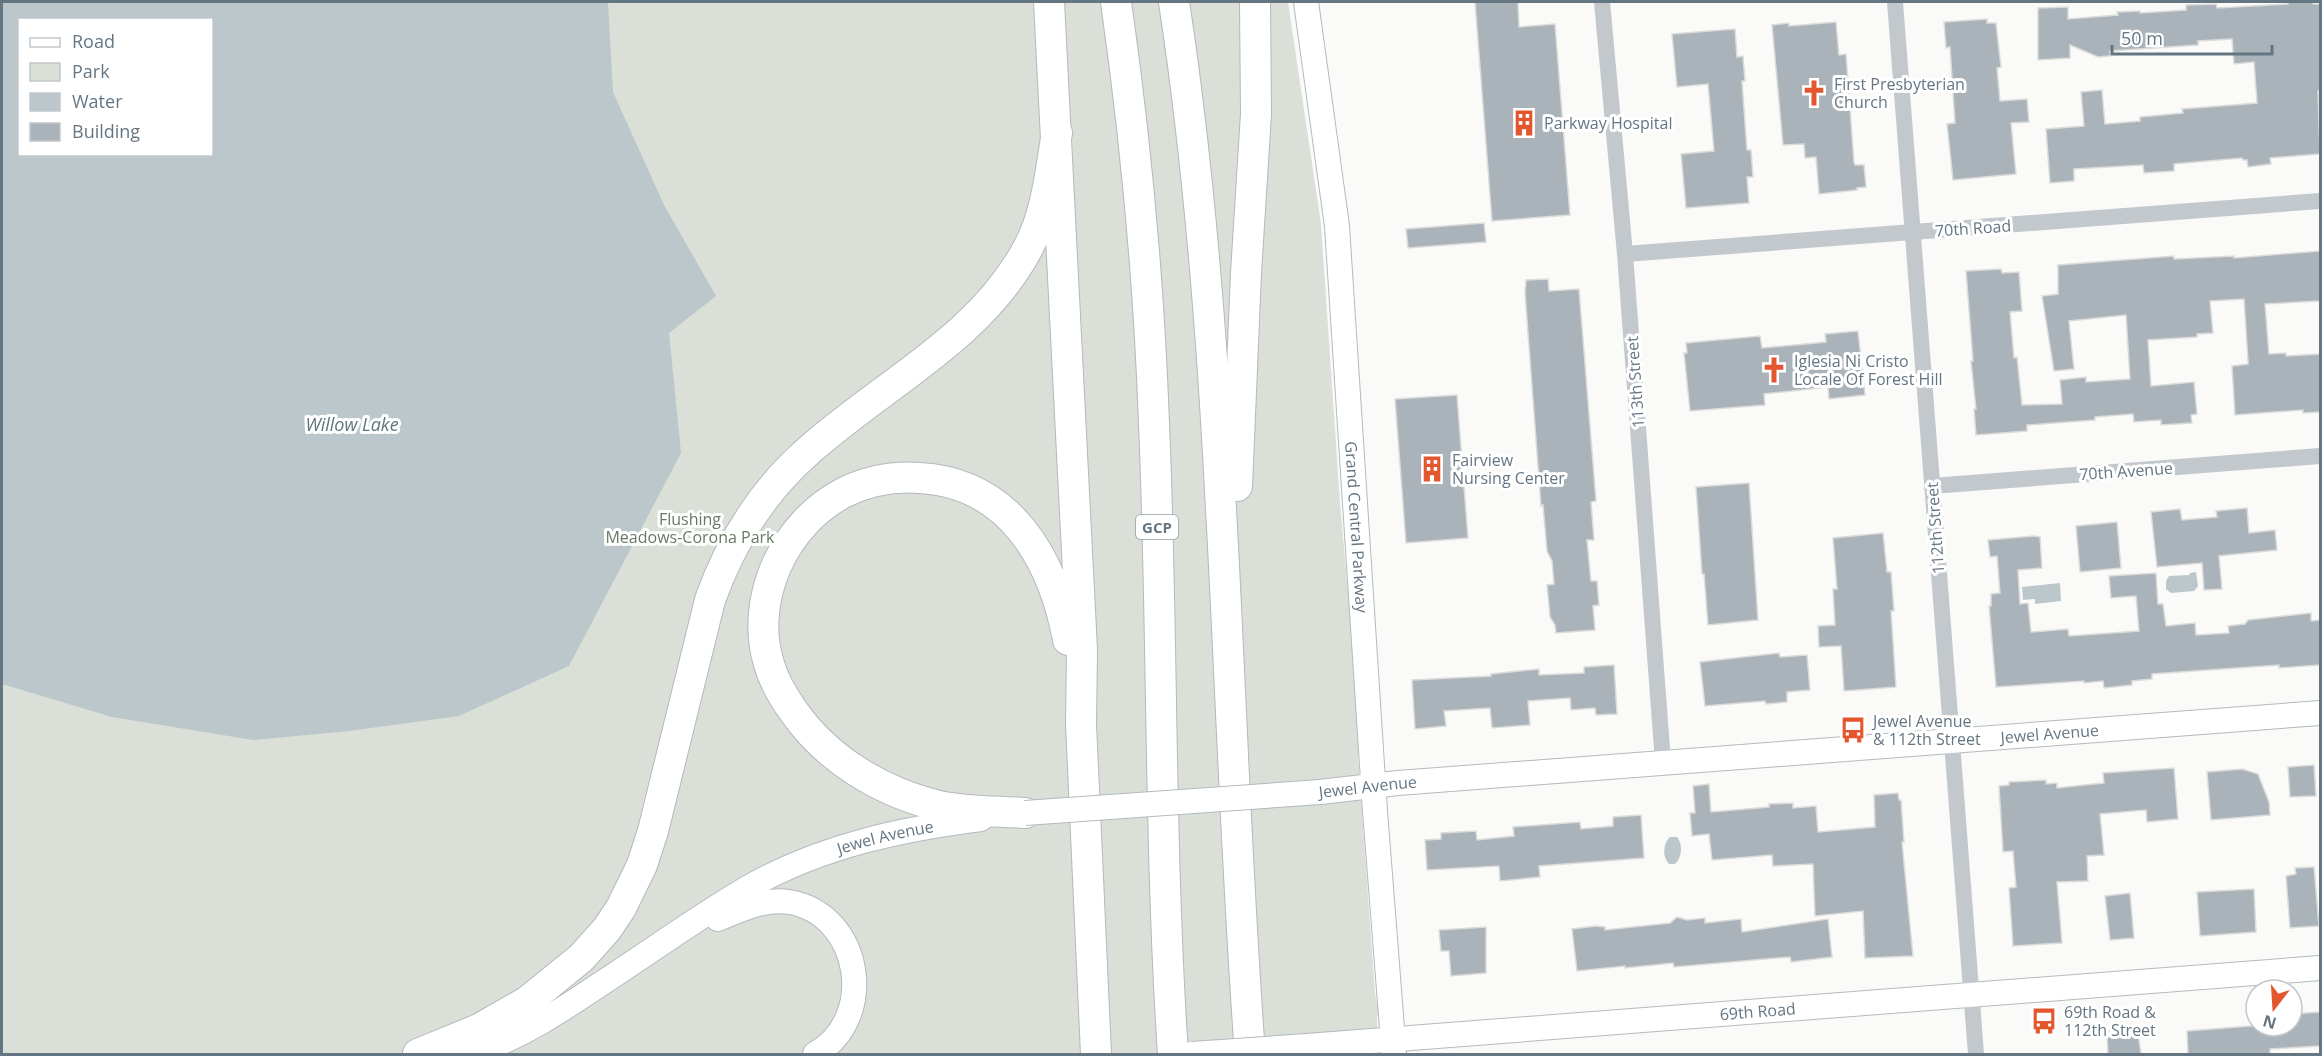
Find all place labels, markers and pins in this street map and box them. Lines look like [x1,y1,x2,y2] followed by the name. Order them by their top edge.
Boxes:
[1834,73,1965,113] place label: First Presbyterian Church
[1799,78,1829,108] church icon: First Presbyterian Church
[1509,108,1539,138] building icon: Parkway Hospital
[1544,112,1672,134] place label: Parkway Hospital
[1794,350,1943,390] place label: Iglesia Ni Cristo Locale Of Forest Hill
[1759,355,1789,385] church icon: Iglesia Ni Cristo Locale Of Forest Hill
[1452,449,1565,489] place label: Fairview Nursing Center
[1417,454,1447,484] building icon: Fairview Nursing Center
[1871,710,1981,750] place label: Jewel Avenue & 112th Street
[1838,715,1868,745] bus stop icon: Jewel Avenue & 112th Street
[2064,1001,2156,1041] place label: 69th Road & 112th Street
[2029,1006,2059,1036] bus stop icon: 69th Road & 112th Street

